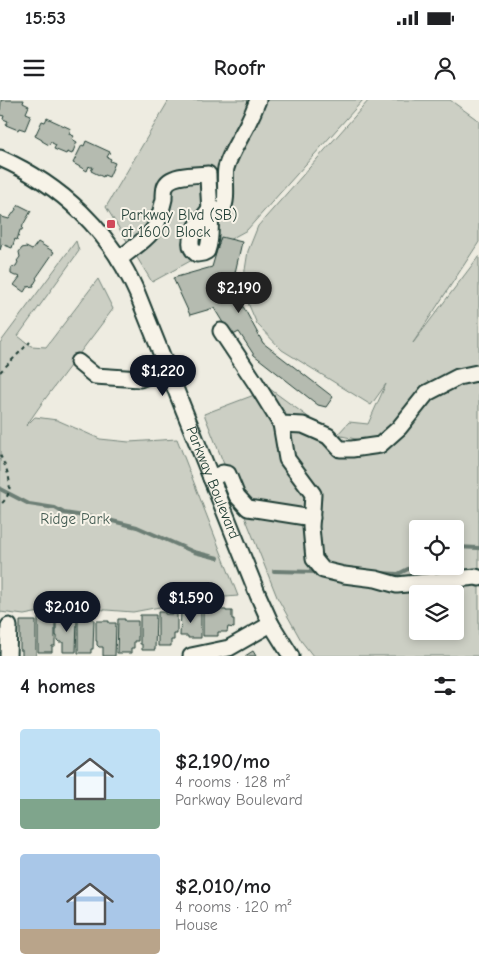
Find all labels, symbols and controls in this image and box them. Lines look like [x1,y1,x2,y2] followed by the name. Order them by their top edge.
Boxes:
[25,7,66,29] text: 15:53
[20,54,48,82] icon: menu
[431,54,459,82] icon: person
[214,55,265,81] text: Roofr
[121,206,237,241] place label: Parkway Blvd (SB) at 1600 Block
[105,218,117,230] marker: Parkway Blvd (SB) at 1600 Block
[198,272,280,314] pin: $2,190
[217,279,261,297] text: $2,190
[122,354,204,397] pin: $1,220
[141,362,185,380] text: $1,220
[182,424,244,541] street label: Parkway Boulevard
[40,510,110,528] park label: Ridge Park
[409,520,464,640] map controls
[409,520,464,575] button: locate
[150,582,232,624] pin: $1,590
[409,585,464,640] button: layers
[169,589,214,607] text: $1,590
[26,590,108,633] pin: $2,010
[44,598,90,616] text: $2,010
[431,672,459,700] icon: filters
[20,674,95,698] text: 4 homes
[60,749,120,809] icon: home
[175,749,270,773] text: $2,190/mo
[175,773,290,791] text: 4 rooms · 128 m²
[175,791,303,809] text: Parkway Boulevard
[60,874,120,934] icon: home
[175,874,271,898] text: $2,010/mo
[175,898,292,916] text: 4 rooms · 120 m²
[175,916,218,934] text: House

